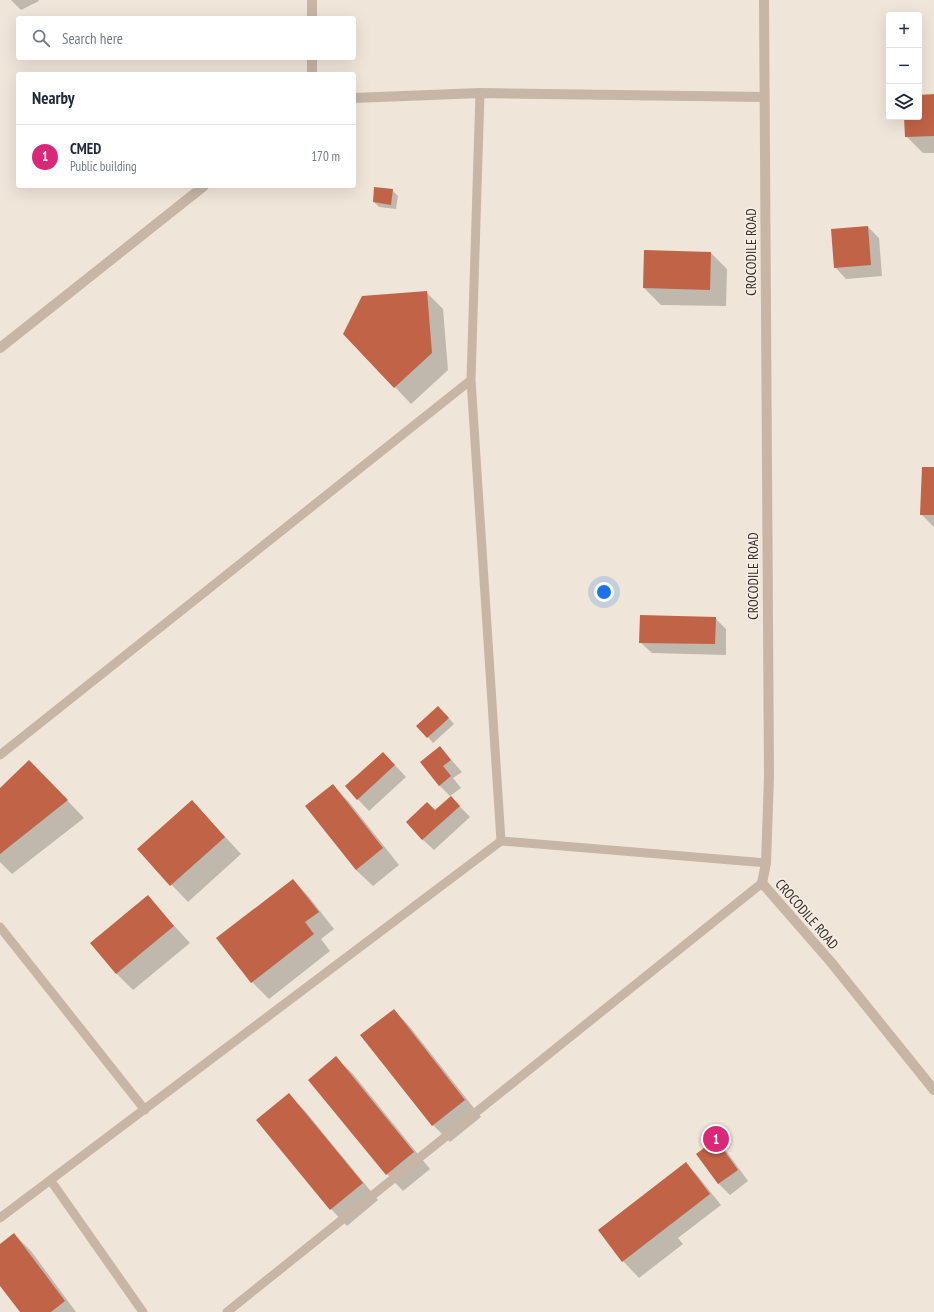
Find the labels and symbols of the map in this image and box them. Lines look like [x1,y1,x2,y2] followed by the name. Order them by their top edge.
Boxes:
[742,208,760,296] street label: CROCODILE ROAD
[744,532,762,620] street label: CROCODILE ROAD
[594,582,614,602] your location
[772,875,842,953] street label: CROCODILE ROAD
[703,1124,729,1154] pin: 1

